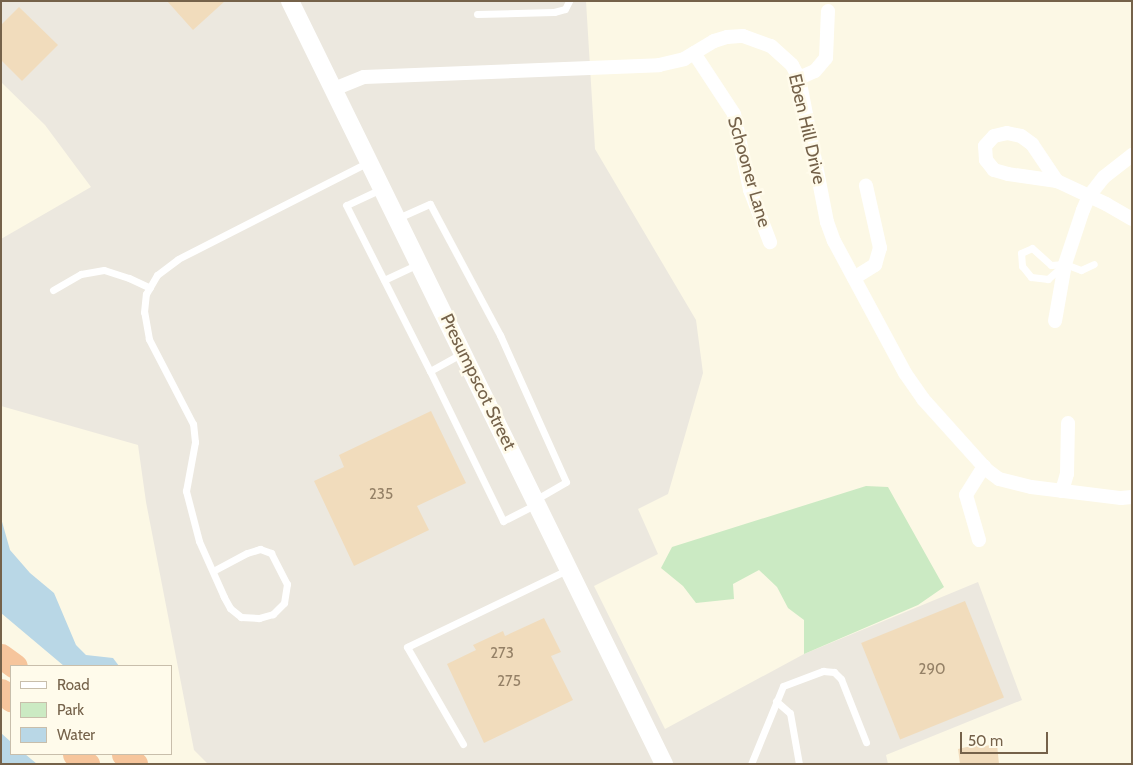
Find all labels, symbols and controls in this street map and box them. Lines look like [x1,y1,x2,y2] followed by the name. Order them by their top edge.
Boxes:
[784,72,830,186] street label: Eben Hill Drive
[723,114,775,230] street label: Schooner Lane
[436,310,520,454] street label: Presumpscot Street
[369,486,393,504] house number: 235
[490,645,514,663] house number: 273
[919,661,945,679] house number: 290
[10,665,172,755] legend
[497,673,521,691] house number: 275
[57,676,90,694] text: Road
[57,701,84,719] text: Park
[963,722,1050,754] scale bar
[57,726,95,744] text: Water
[968,732,1003,750] text: 50 m

